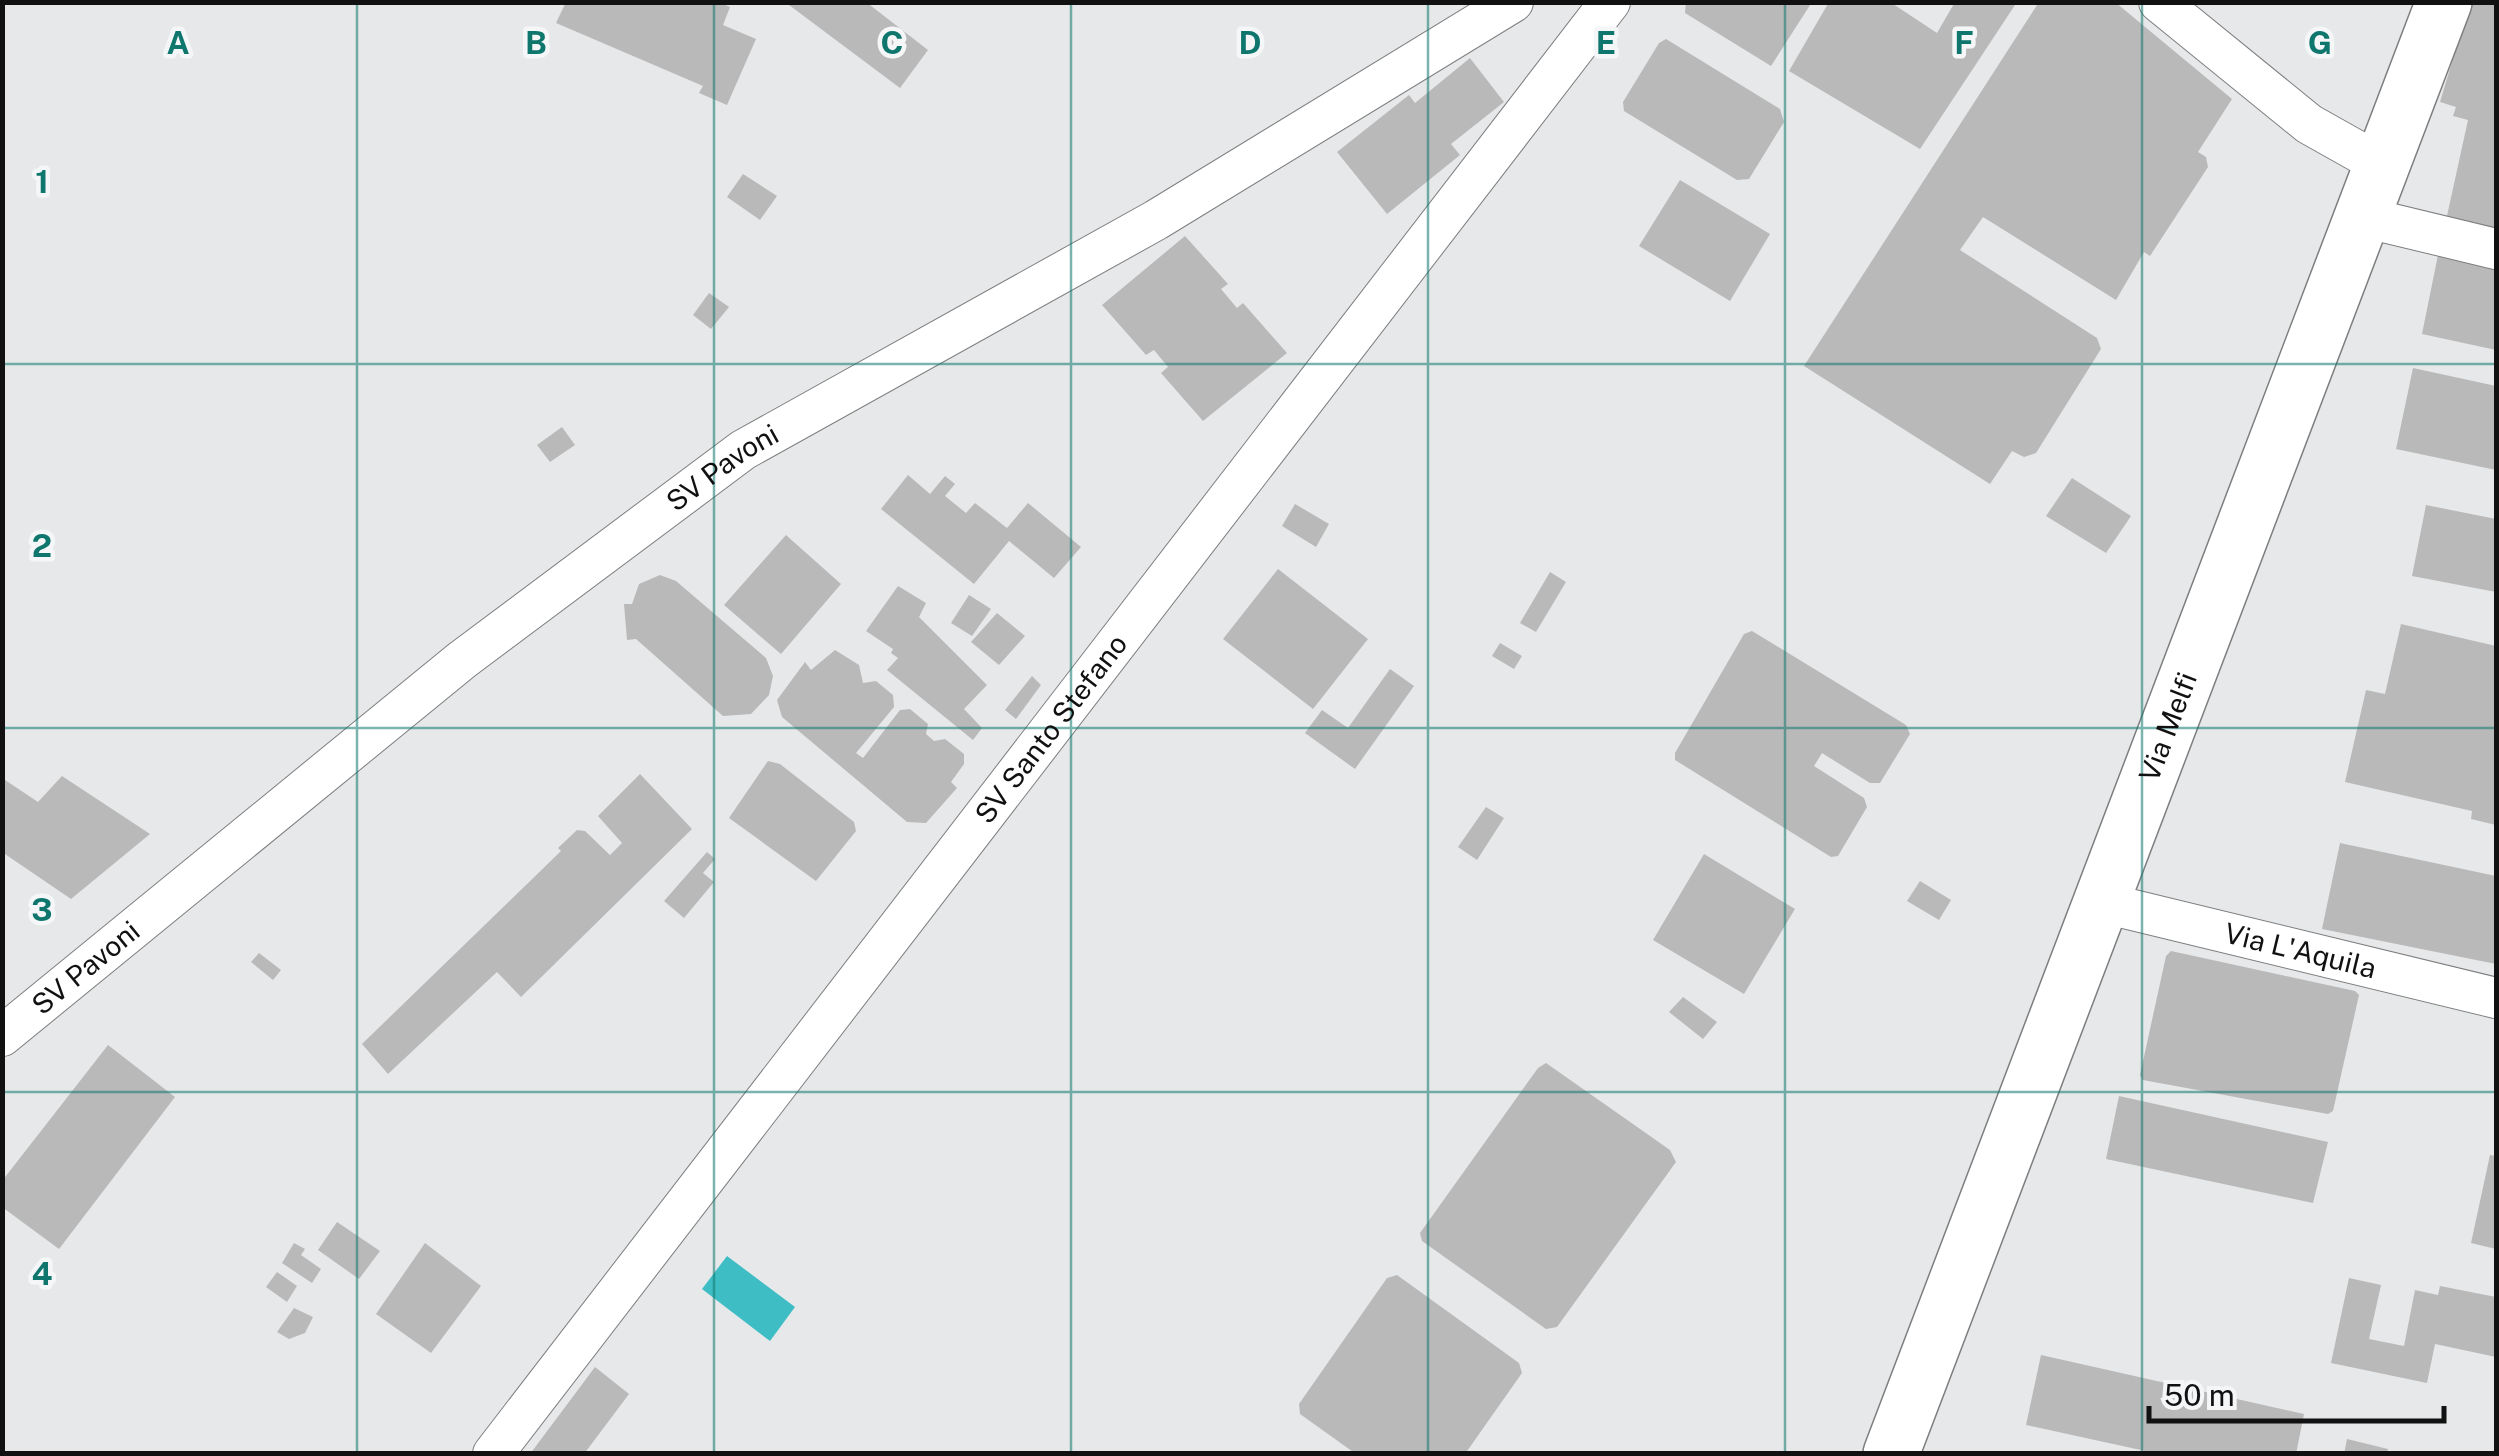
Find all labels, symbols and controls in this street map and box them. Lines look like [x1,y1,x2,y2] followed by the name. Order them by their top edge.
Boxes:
[166,24,190,61] text: A
[525,24,547,61] text: B
[881,24,903,61] text: C
[1238,24,1262,61] text: D
[1596,24,1616,61] text: E
[1954,24,1974,61] text: F
[2308,24,2332,61] text: G
[35,163,49,200] text: 1
[660,417,784,518] street label: SV Pavoni
[32,527,52,564] text: 2
[968,628,1134,829] street label: SV Santo Stefano
[2132,668,2203,786] street label: Via Melfi
[31,891,53,928] text: 3
[25,914,146,1021] street label: SV Pavoni
[2221,916,2380,984] street label: Via L'Aquila
[32,1255,53,1292] text: 4
[2149,1361,2444,1423] scale bar
[2164,1377,2235,1413] text: 50 m

